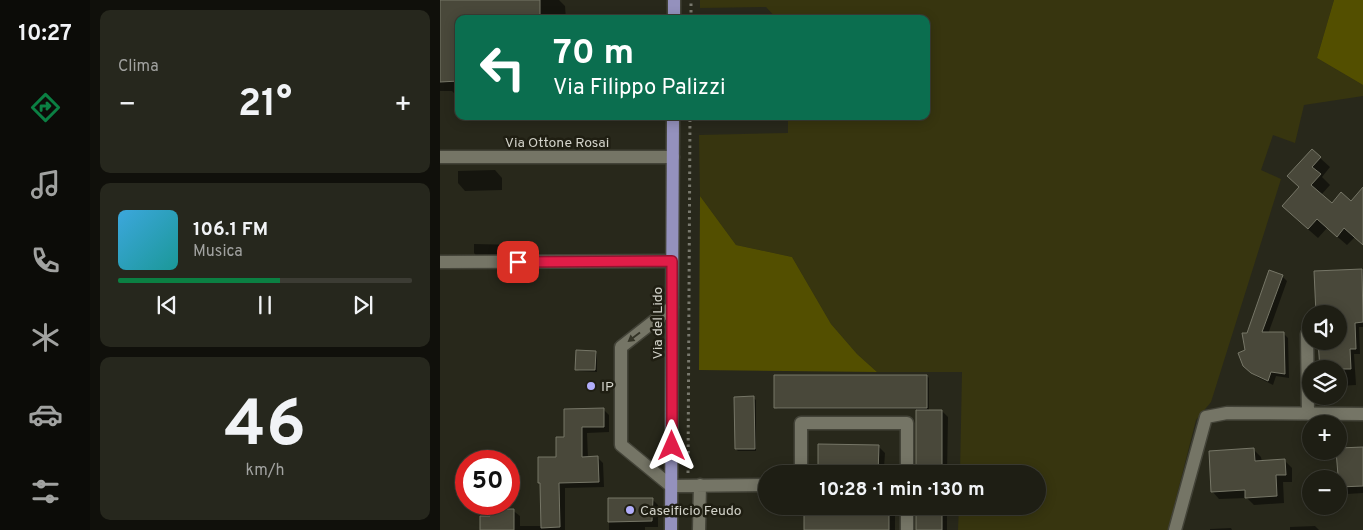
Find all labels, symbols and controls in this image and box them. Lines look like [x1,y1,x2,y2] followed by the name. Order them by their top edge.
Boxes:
[18,21,72,48] text: 10:27
[553,32,634,76] text: 70 m
[470,35,535,100] icon: left
[118,57,159,77] text: Clima
[553,75,726,102] text: Via Filippo Palizzi
[238,81,292,130] text: 21°
[118,88,136,124] text: −
[394,88,412,124] text: +
[28,90,63,125] icon: directions
[505,135,609,152] street label: Via Ottone Rosai
[28,167,63,202] icon: music
[193,218,268,242] text: 106.1 FM
[497,241,539,283] pin
[193,242,243,262] text: Musica
[28,243,63,278] icon: phone
[504,248,532,276] icon: arrive
[650,286,667,359] street label: Via del Lido
[153,291,181,319] icon: previous
[251,291,279,319] icon: pause
[349,291,377,319] icon: next
[1302,305,1347,515] map controls
[1302,305,1347,350] button: sound
[28,320,63,355] icon: climate
[627,332,640,342] one-way arrow
[1302,360,1347,405] button: layers
[601,379,614,396] place label: IP
[585,380,597,392] marker: IP
[224,387,306,469] text: 46
[28,397,63,432] icon: car
[1302,415,1347,460] button: +
[645,419,697,471] position arrow
[455,450,520,515] speed limit sign: 50
[246,461,284,481] text: km/h
[1302,470,1347,515] button: −
[28,474,63,509] icon: filters
[819,478,985,502] text: 10:28 · 1 min · 130 m
[640,503,742,520] place label: Caseificio Feudo
[624,504,636,516] marker: Caseificio Feudo

